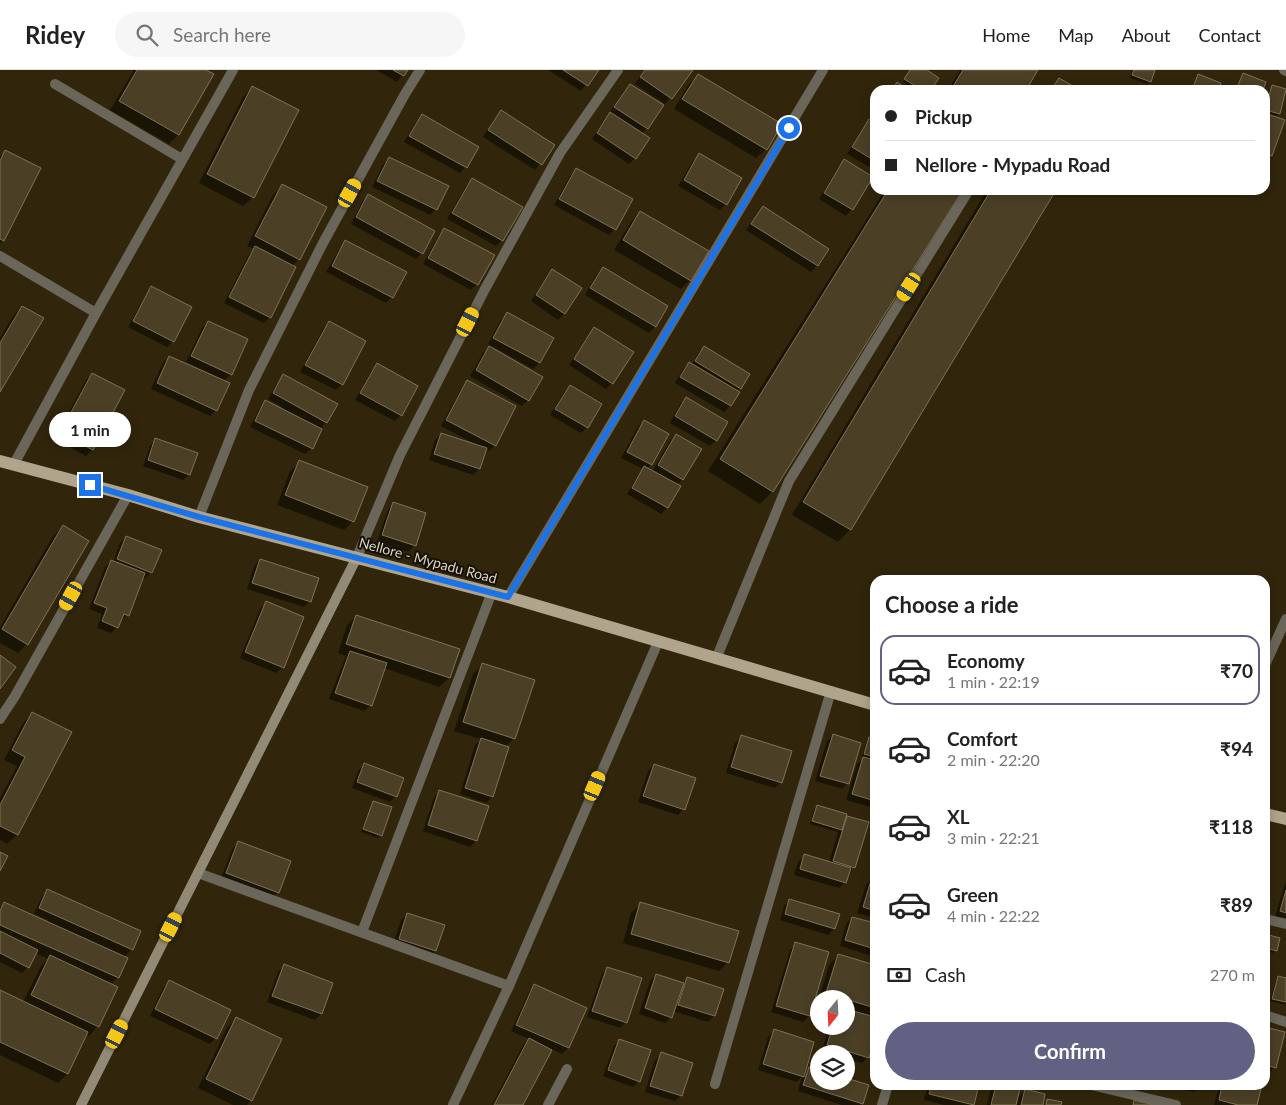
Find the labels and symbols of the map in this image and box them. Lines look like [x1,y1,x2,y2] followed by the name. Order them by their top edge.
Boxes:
[778,117,800,139] route start
[336,176,363,210] car
[894,270,923,304] car
[454,305,481,339] car
[49,412,131,448] callout: 1 min
[79,474,101,496] route end
[357,533,499,587] street label: Nellore - Mypadu Road
[57,579,84,613] car
[582,769,607,803] car
[157,910,184,944] car
[810,990,855,1035] north arrow
[103,1017,130,1051] car

